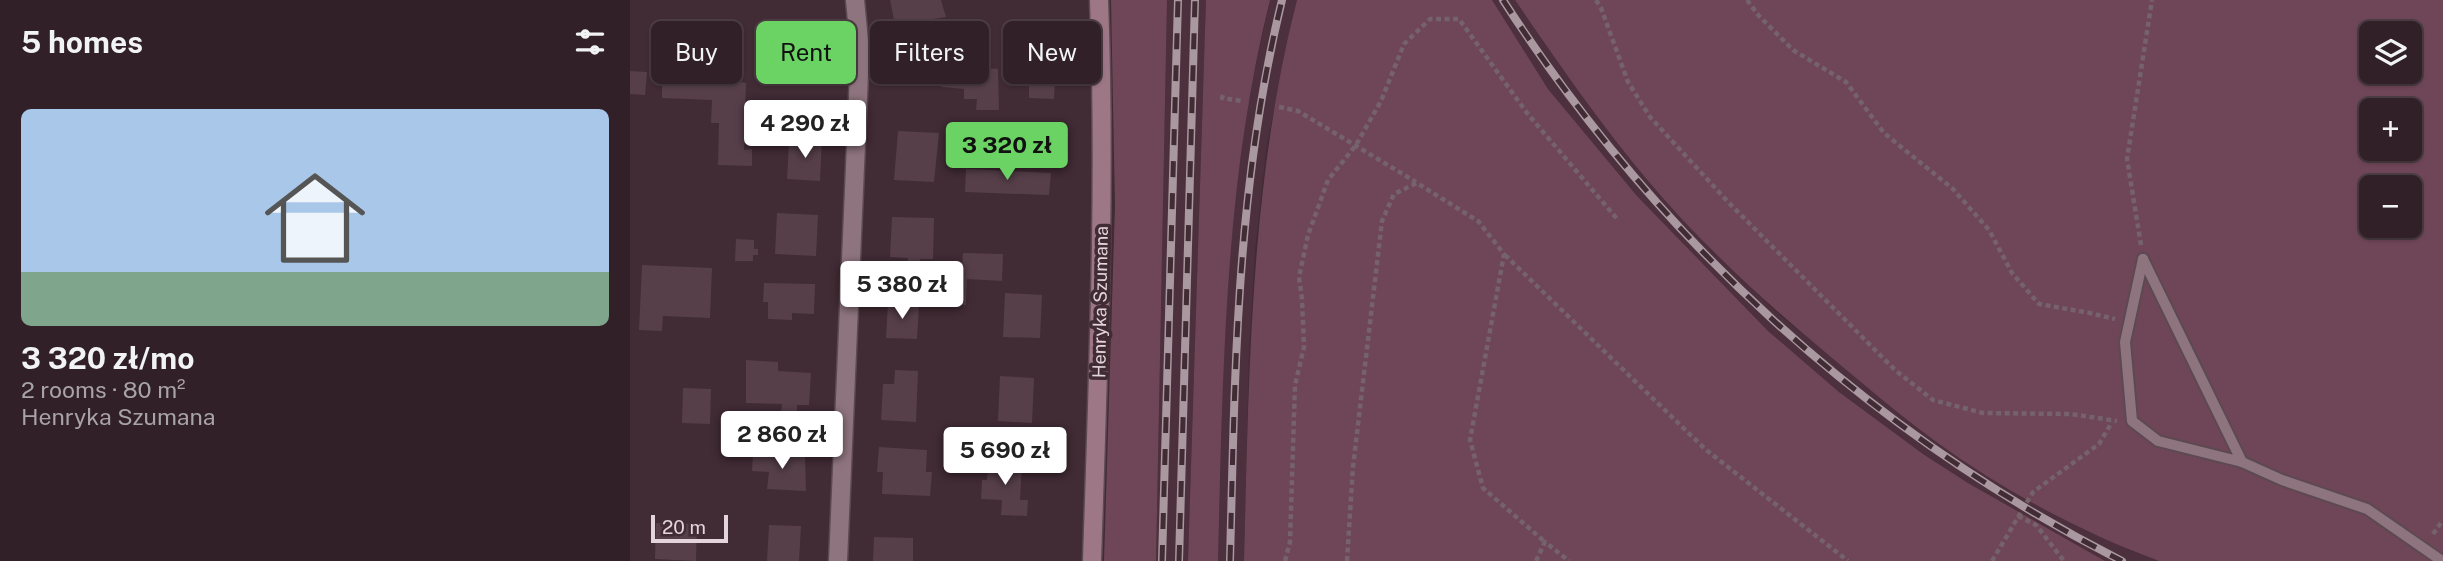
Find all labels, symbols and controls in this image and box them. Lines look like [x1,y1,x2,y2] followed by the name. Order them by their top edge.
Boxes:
[651,21,742,84] chip: Buy
[756,21,856,84] chip: Rent
[870,21,989,84] chip: Filters
[1003,21,1101,84] chip: New
[2359,21,2422,238] map controls
[2359,21,2422,84] button: layers
[571,23,609,61] icon: filters
[21,24,143,60] text: 5 homes
[2359,98,2422,161] button: +
[733,100,877,160] pin: 4 290 zł
[760,109,850,136] text: 4 290 zł
[935,122,1079,182] pin: 3 320 zł
[962,131,1052,158] text: 3 320 zł
[252,155,378,281] icon: home
[2359,175,2422,238] button: −
[1088,226,1112,378] street label: Henryka Szumana
[830,262,974,321] pin: 5 380 zł
[856,270,948,297] text: 5 380 zł
[21,340,194,376] text: 3 320 zł/mo
[21,376,186,403] text: 2 rooms · 80 m²
[21,403,216,430] text: Henryka Szumana
[710,412,854,471] pin: 2 860 zł
[737,420,827,447] text: 2 860 zł
[933,428,1077,487] pin: 5 690 zł
[960,436,1050,463] text: 5 690 zł
[651,512,728,544] scale bar
[662,516,706,538] text: 20 m

